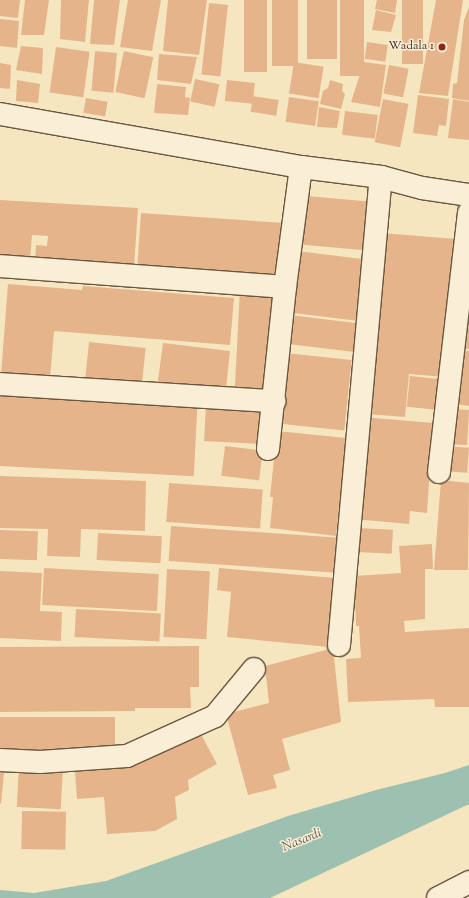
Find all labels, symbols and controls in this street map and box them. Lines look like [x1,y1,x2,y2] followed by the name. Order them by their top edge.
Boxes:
[388,40,434,54] place label: Wadala 1
[437,42,447,52] marker: Wadala 1
[280,826,324,856] water label: Nasardi

